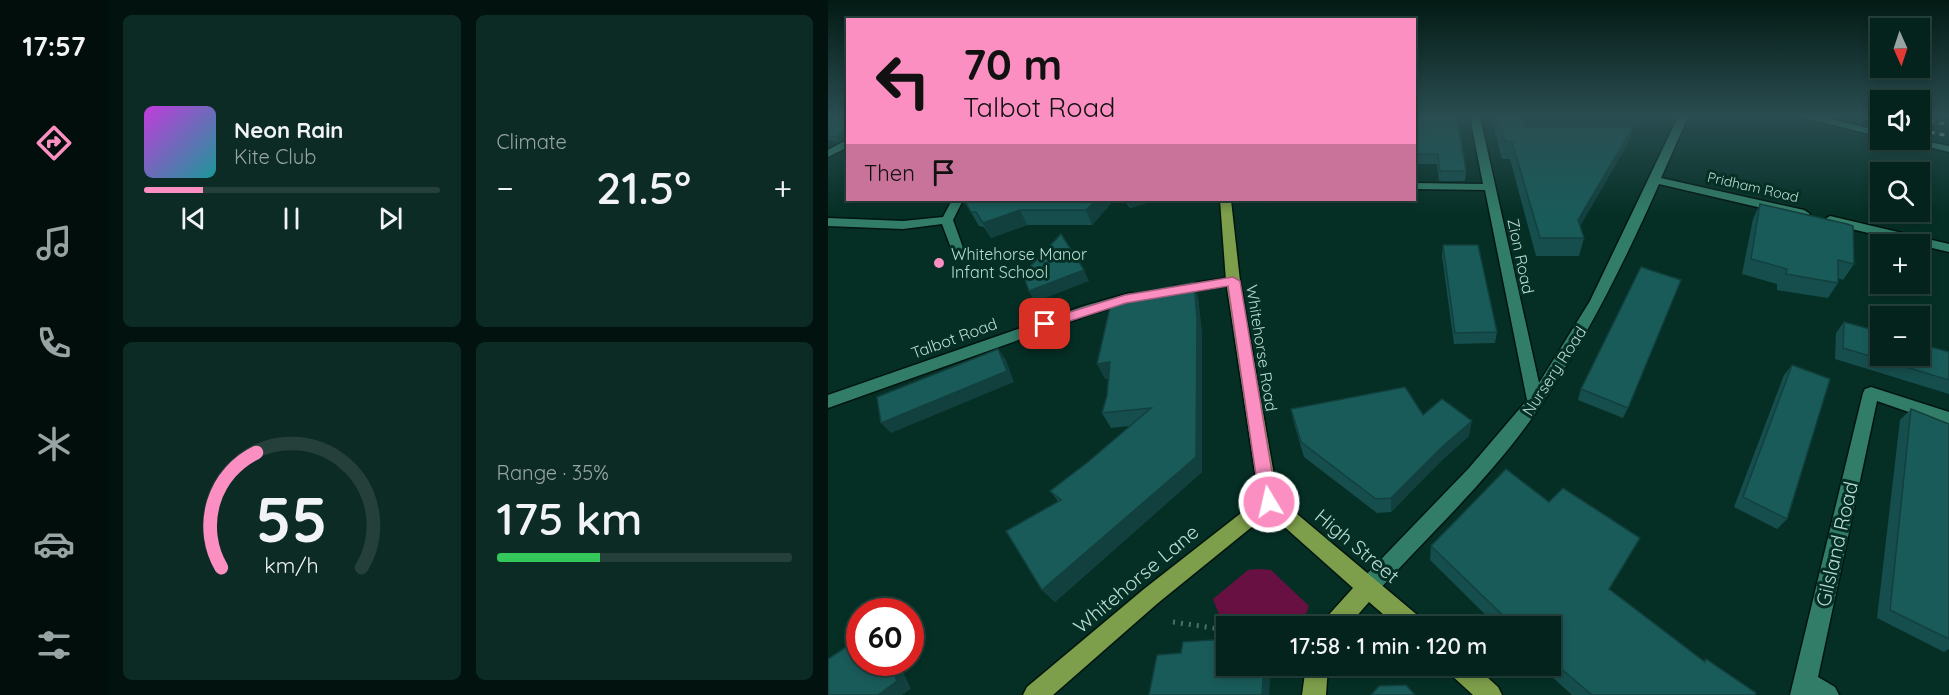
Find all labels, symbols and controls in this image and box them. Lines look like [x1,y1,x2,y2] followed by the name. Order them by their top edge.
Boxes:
[1870,18,1930,78] north arrow
[1870,18,1930,366] map controls
[22,29,86,63] text: 17:57
[963,38,1062,91] text: 70 m
[864,42,942,120] icon: left
[963,90,1115,124] text: Talbot Road
[1870,90,1930,150] button: sound
[234,116,343,144] text: Neon Rain
[33,122,75,164] icon: directions
[497,129,567,154] text: Climate
[234,144,316,169] text: Kite Club
[927,156,960,189] icon: arrive
[596,159,691,215] text: 21.5°
[864,159,915,187] text: Then
[1870,162,1930,222] button: search
[497,167,514,208] text: −
[773,167,792,208] text: +
[1706,168,1800,206] street label: Pridham Road
[177,202,210,235] icon: previous
[275,202,308,235] icon: pause
[374,202,407,235] icon: next
[1503,216,1539,296] street label: Zion Road
[33,222,75,264] icon: music
[1870,234,1930,294] button: +
[951,244,1087,282] place label: Whitehorse Manor Infant School
[932,256,946,270] marker: Whitehorse Manor Infant School
[1242,283,1282,413] street label: Whitehorse Road
[1019,298,1070,349] pin
[1870,306,1930,366] button: −
[1028,307,1061,340] icon: arrive
[908,313,1000,363] street label: Talbot Road
[33,322,75,364] icon: phone
[1518,322,1590,420] street label: Nursery Road
[33,423,75,465] icon: climate
[497,460,609,485] text: Range · 35%
[1237,470,1301,534] position arrow
[1810,479,1863,609] street label: Gilsland Road
[256,480,328,558] text: 55
[497,490,642,546] text: 175 km
[1310,503,1405,588] street label: High Street
[1068,519,1203,638] street label: Whitehorse Lane
[33,523,75,565] icon: car
[265,552,319,578] text: km/h
[846,598,924,676] speed limit sign: 60
[33,624,75,666] icon: filters
[1290,632,1487,660] text: 17:58 · 1 min · 120 m

